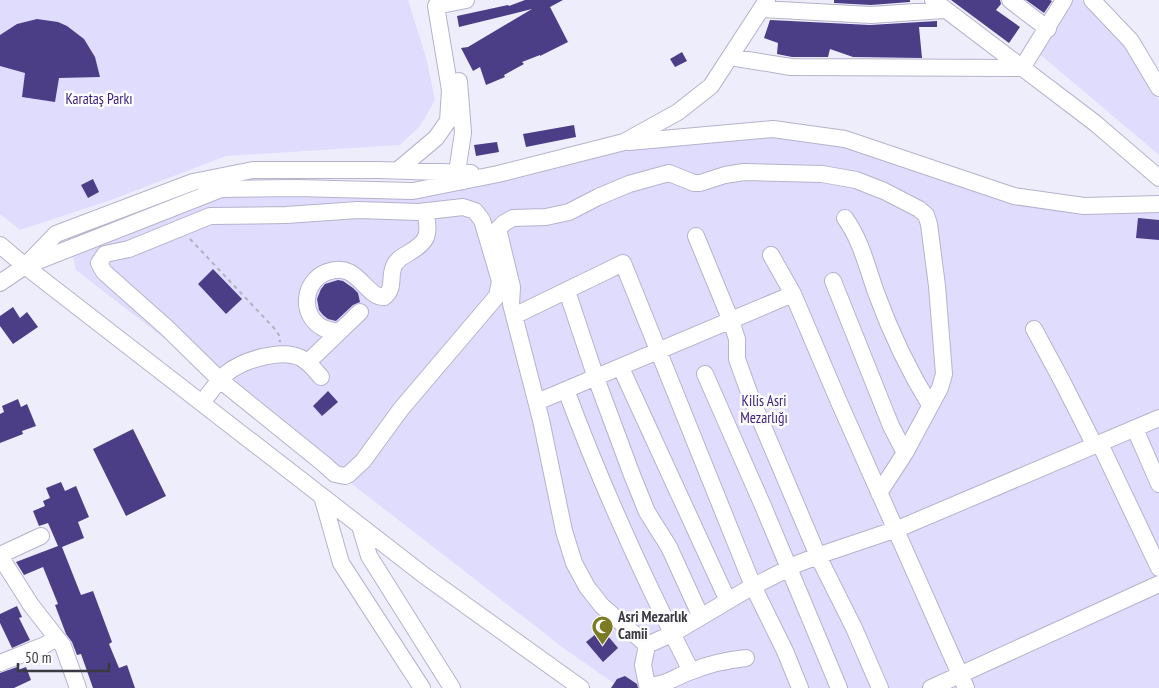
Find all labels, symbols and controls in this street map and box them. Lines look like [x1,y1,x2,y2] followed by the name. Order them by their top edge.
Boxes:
[65,89,133,108] park label: Karataş Parkı
[740,391,788,427] park label: Kilis Asri Mezarlığı
[617,607,688,643] place label: Asri Mezarlık Camii
[590,614,614,645] mosque icon: Asri Mezarlık Camii
[18,640,109,672] scale bar
[25,648,51,667] text: 50 m

